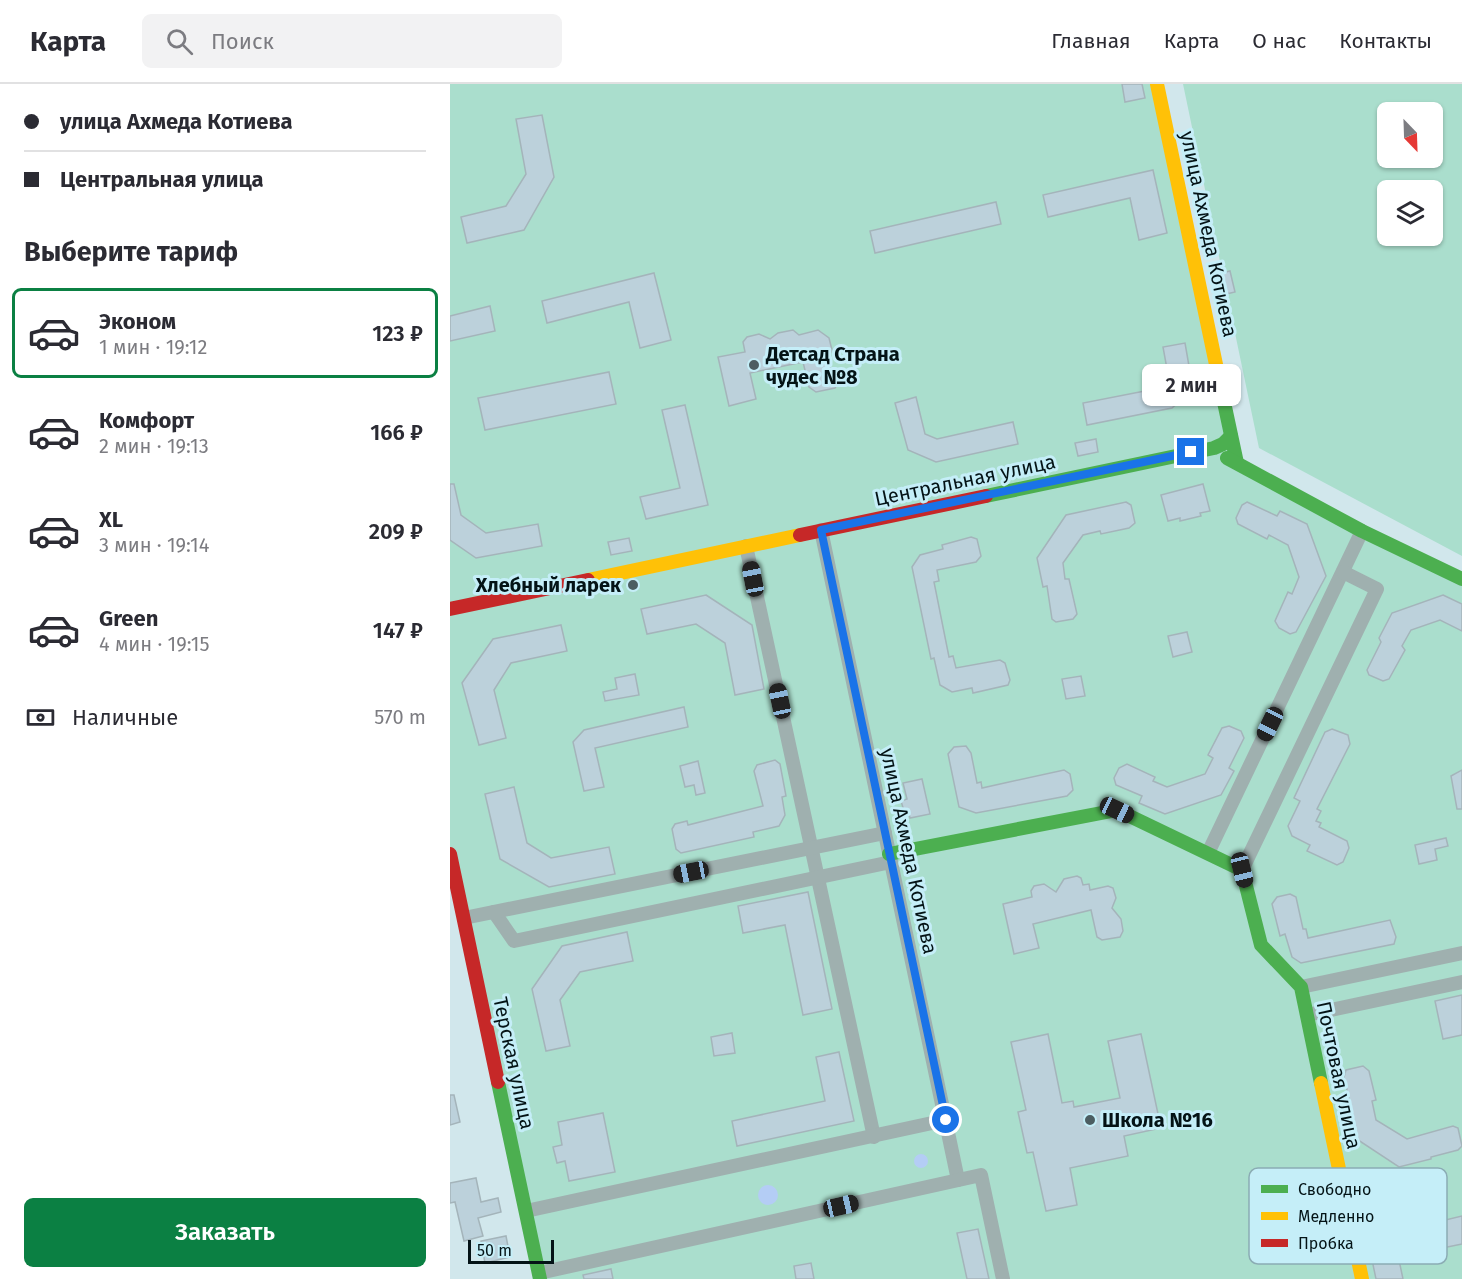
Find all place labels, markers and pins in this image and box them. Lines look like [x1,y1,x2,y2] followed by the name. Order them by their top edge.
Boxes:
[765,342,900,389] place label: Детсад Страна чудес №8
[747,358,761,372] marker: Детсад Страна чудес №8
[475,573,622,597] place label: Хлебный ларек
[626,578,640,592] marker: Хлебный ларек
[1102,1108,1213,1132] place label: Школа №16
[1083,1113,1097,1127] marker: Школа №16

